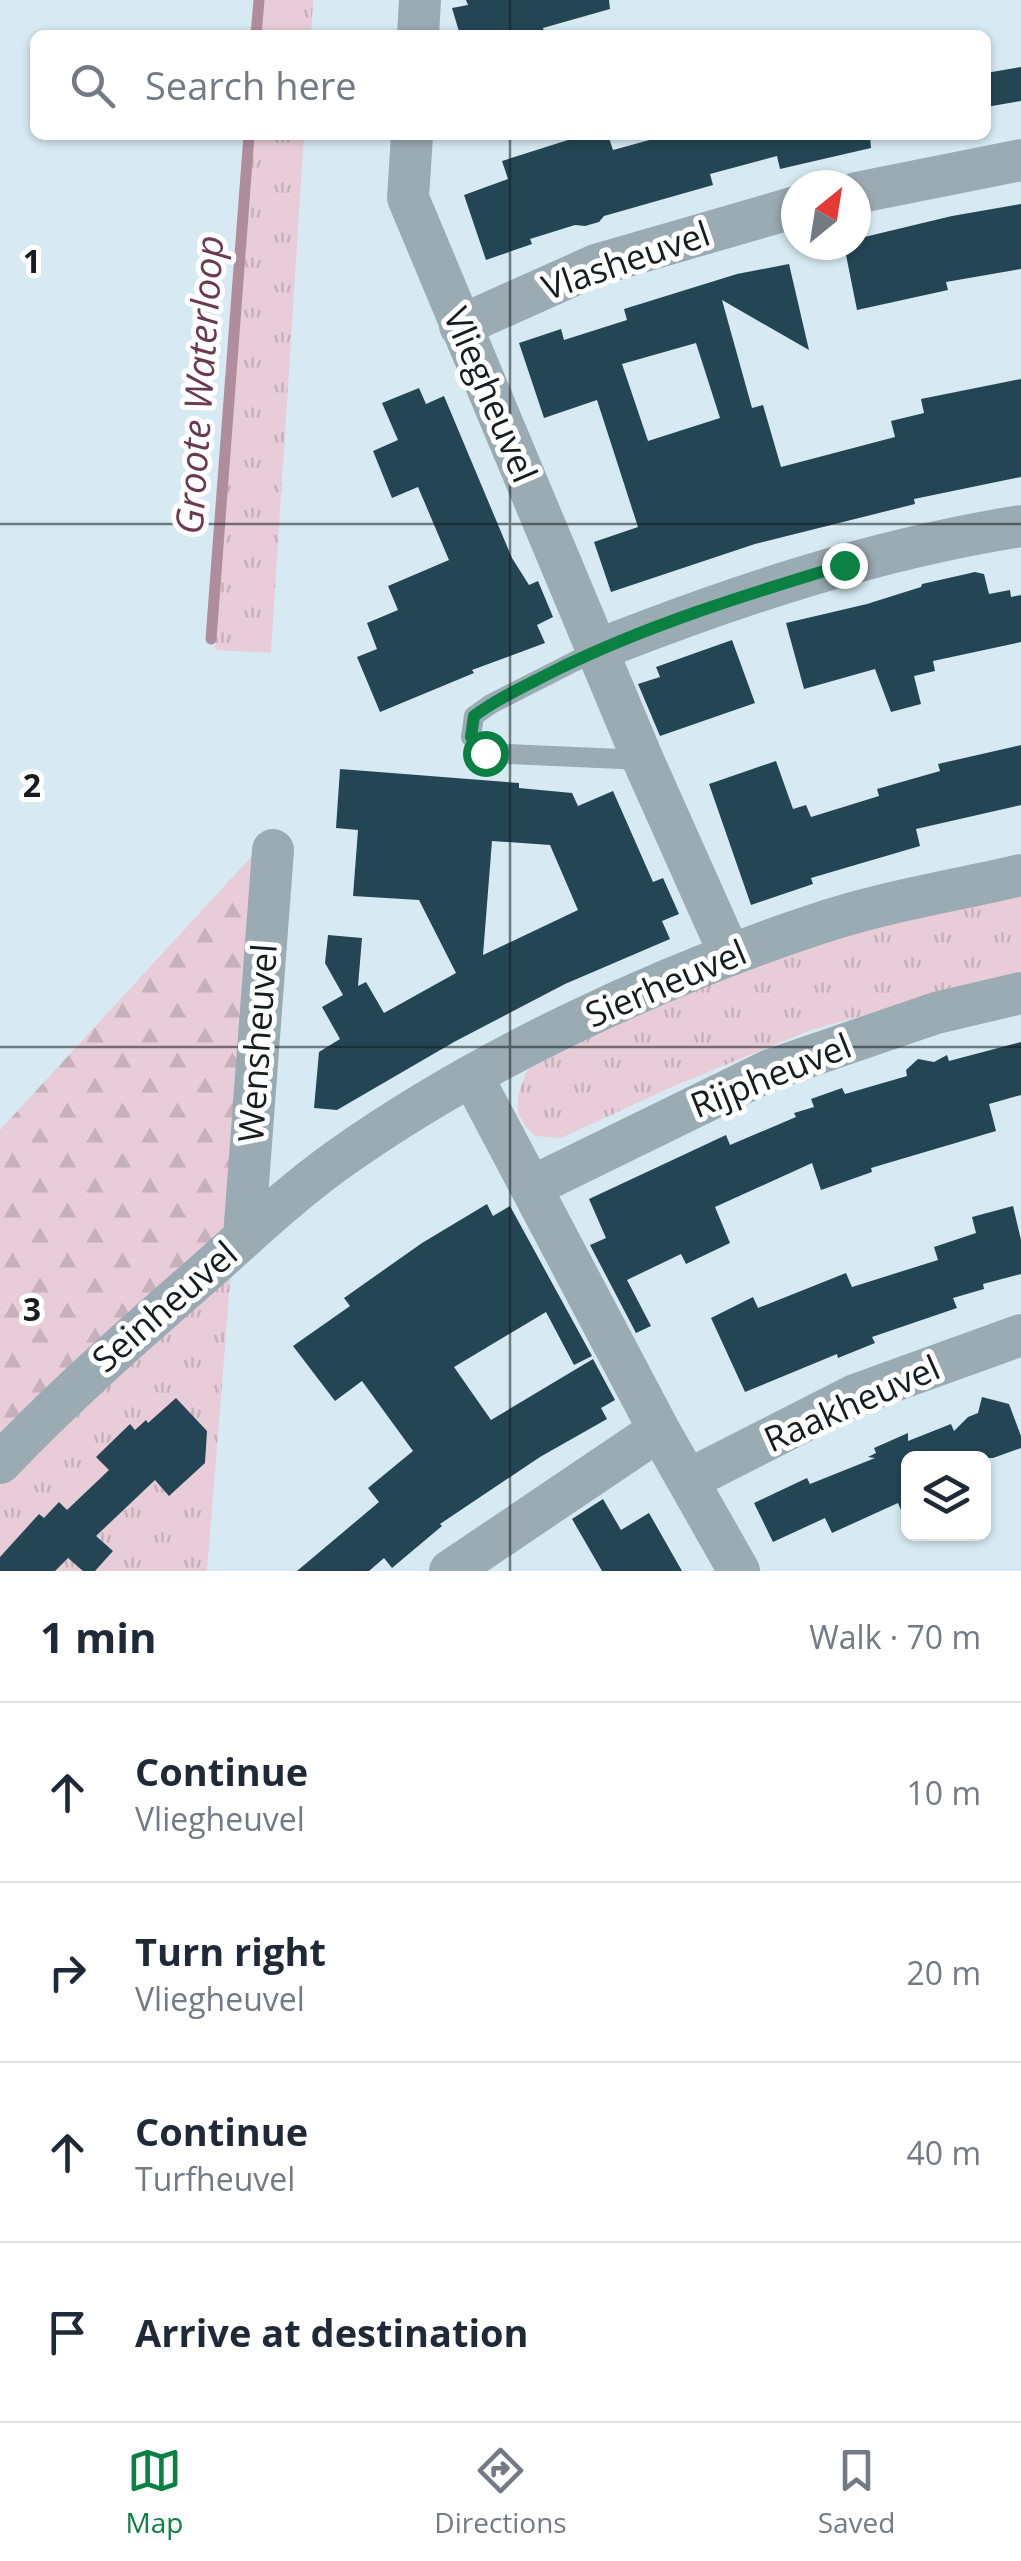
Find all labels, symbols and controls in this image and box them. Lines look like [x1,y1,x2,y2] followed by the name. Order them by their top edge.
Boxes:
[30,30,991,140] search box
[65,58,120,113] icon: search
[145,59,357,111] text: Search here
[781,170,871,260] north arrow
[535,209,716,310] street label: Vlasheuvel
[162,234,234,536] water label: Groote Waterloop
[23,239,41,282] text: 1
[433,300,549,489] street label: Vliegheuvel
[822,543,868,589] route end
[463,731,509,777] route start
[23,763,41,806] text: 2
[578,928,753,1038] street label: Sierheuvel
[226,942,287,1144] street label: Wensheuvel
[683,1021,858,1128] street label: Rijpheuvel
[82,1230,246,1382] street label: Seinheuvel
[23,1287,41,1330] text: 3
[756,1343,947,1462] street label: Raakheuvel
[901,1451,991,1541] map controls
[901,1451,991,1541] button: layers
[40,1608,157,1665] text: 1 min
[809,1615,981,1658] text: Walk · 70 m
[135,1745,308,1797] text: Continue
[40,1765,95,1820] icon: ahead
[906,1771,981,1814] text: 10 m
[135,1797,305,1840] text: Vliegheuvel
[135,1925,326,1977] text: Turn right
[40,1945,95,2000] icon: right
[906,1951,981,1994] text: 20 m
[135,1977,305,2020] text: Vliegheuvel
[135,2105,308,2157] text: Continue
[40,2125,95,2180] icon: ahead
[906,2131,981,2174] text: 40 m
[135,2157,295,2200] text: Turfheuvel
[40,2305,95,2360] icon: arrive
[135,2306,529,2358] text: Arrive at destination
[125,2443,183,2541] tab: Map
[434,2443,567,2541] tab: Directions
[818,2443,895,2541] tab: Saved

